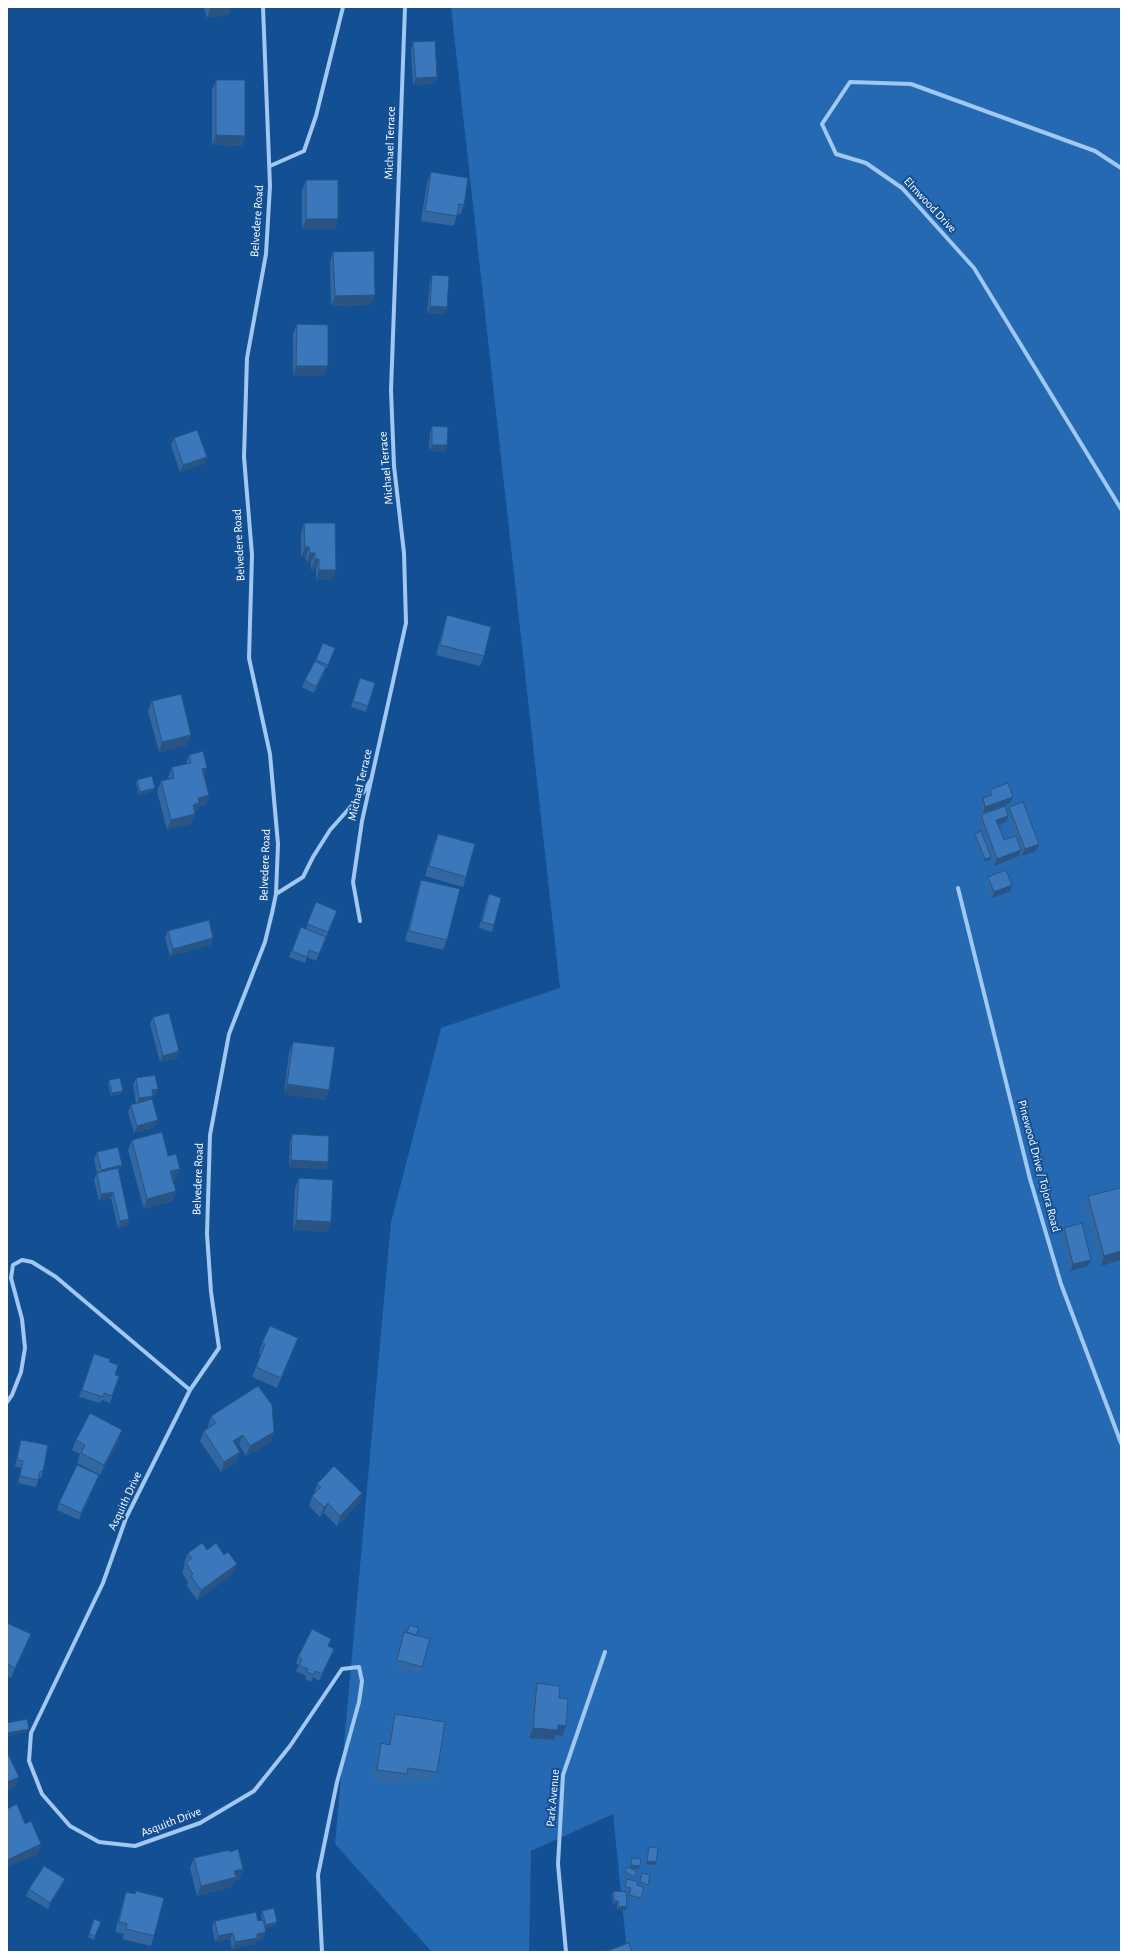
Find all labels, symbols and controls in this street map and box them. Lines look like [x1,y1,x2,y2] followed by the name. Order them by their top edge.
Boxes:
[382,106,398,180] street label: Michael Terrace
[901,174,959,236] street label: Elmwood Drive
[247,184,267,258] street label: Belvedere Road
[376,431,396,505] street label: Michael Terrace
[230,509,248,581] street label: Belvedere Road
[345,748,375,822] street label: Michael Terrace
[257,829,273,901] street label: Belvedere Road
[1014,1098,1064,1234] street label: Pinewood Drive / Tojora Road
[190,1143,206,1215] street label: Belvedere Road
[105,1469,145,1533] street label: Asquith Drive
[543,1769,563,1827] street label: Park Avenue
[139,1804,203,1840] street label: Asquith Drive

